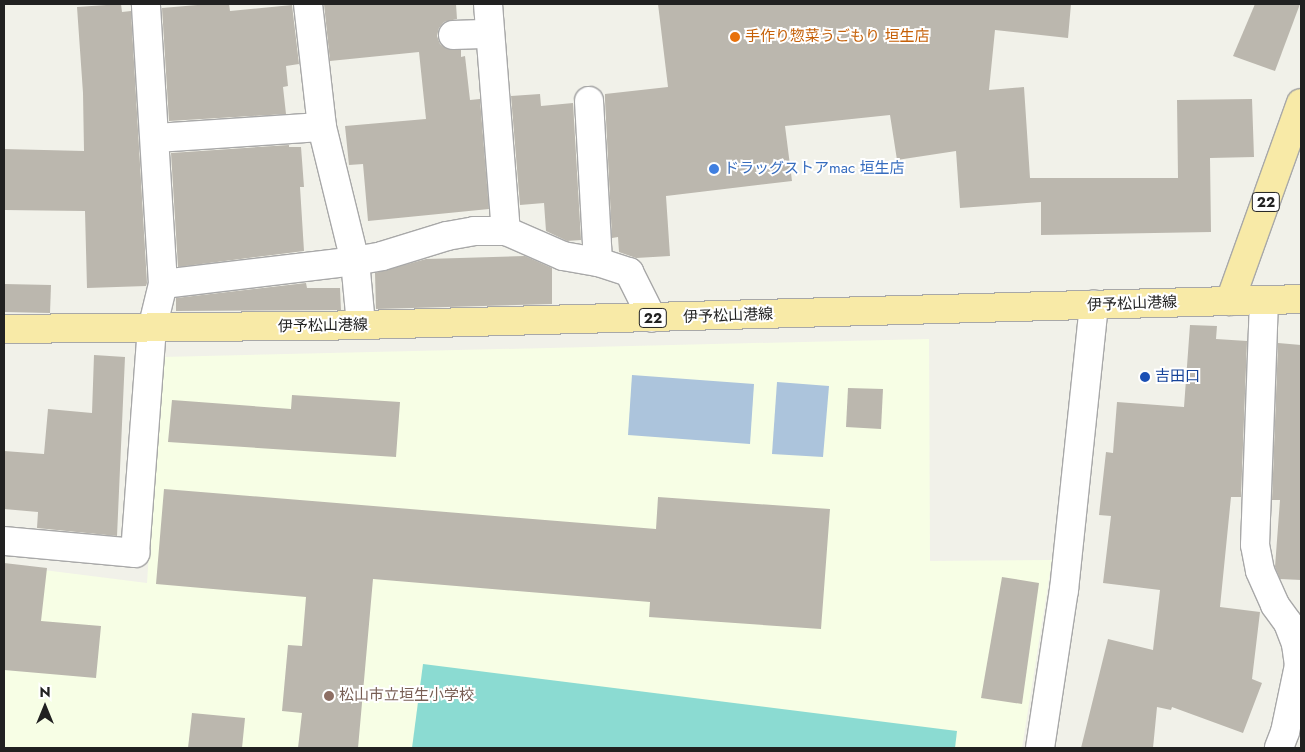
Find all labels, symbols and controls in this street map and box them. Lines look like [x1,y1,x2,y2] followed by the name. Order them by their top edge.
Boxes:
[745,28,929,46] place label: 手作り惣菜うごもり 垣生店
[729,31,741,43] marker: 手作り惣菜うごもり 垣生店
[724,160,905,178] place label: ドラッグストアmac 垣生店
[708,163,720,175] marker: ドラッグストアmac 垣生店
[1251,190,1281,213] road number: 22
[1087,293,1177,315] street label: 伊予松山港線
[683,305,773,327] street label: 伊予松山港線
[638,306,668,330] road number: 22
[278,316,368,336] street label: 伊予松山港線
[1155,368,1200,386] place label: 吉田口
[1139,371,1151,383] marker: 吉田口
[20,682,70,732] north arrow
[39,682,51,702] text: N
[339,687,474,705] place label: 松山市立垣生小学校
[323,690,335,702] marker: 松山市立垣生小学校

